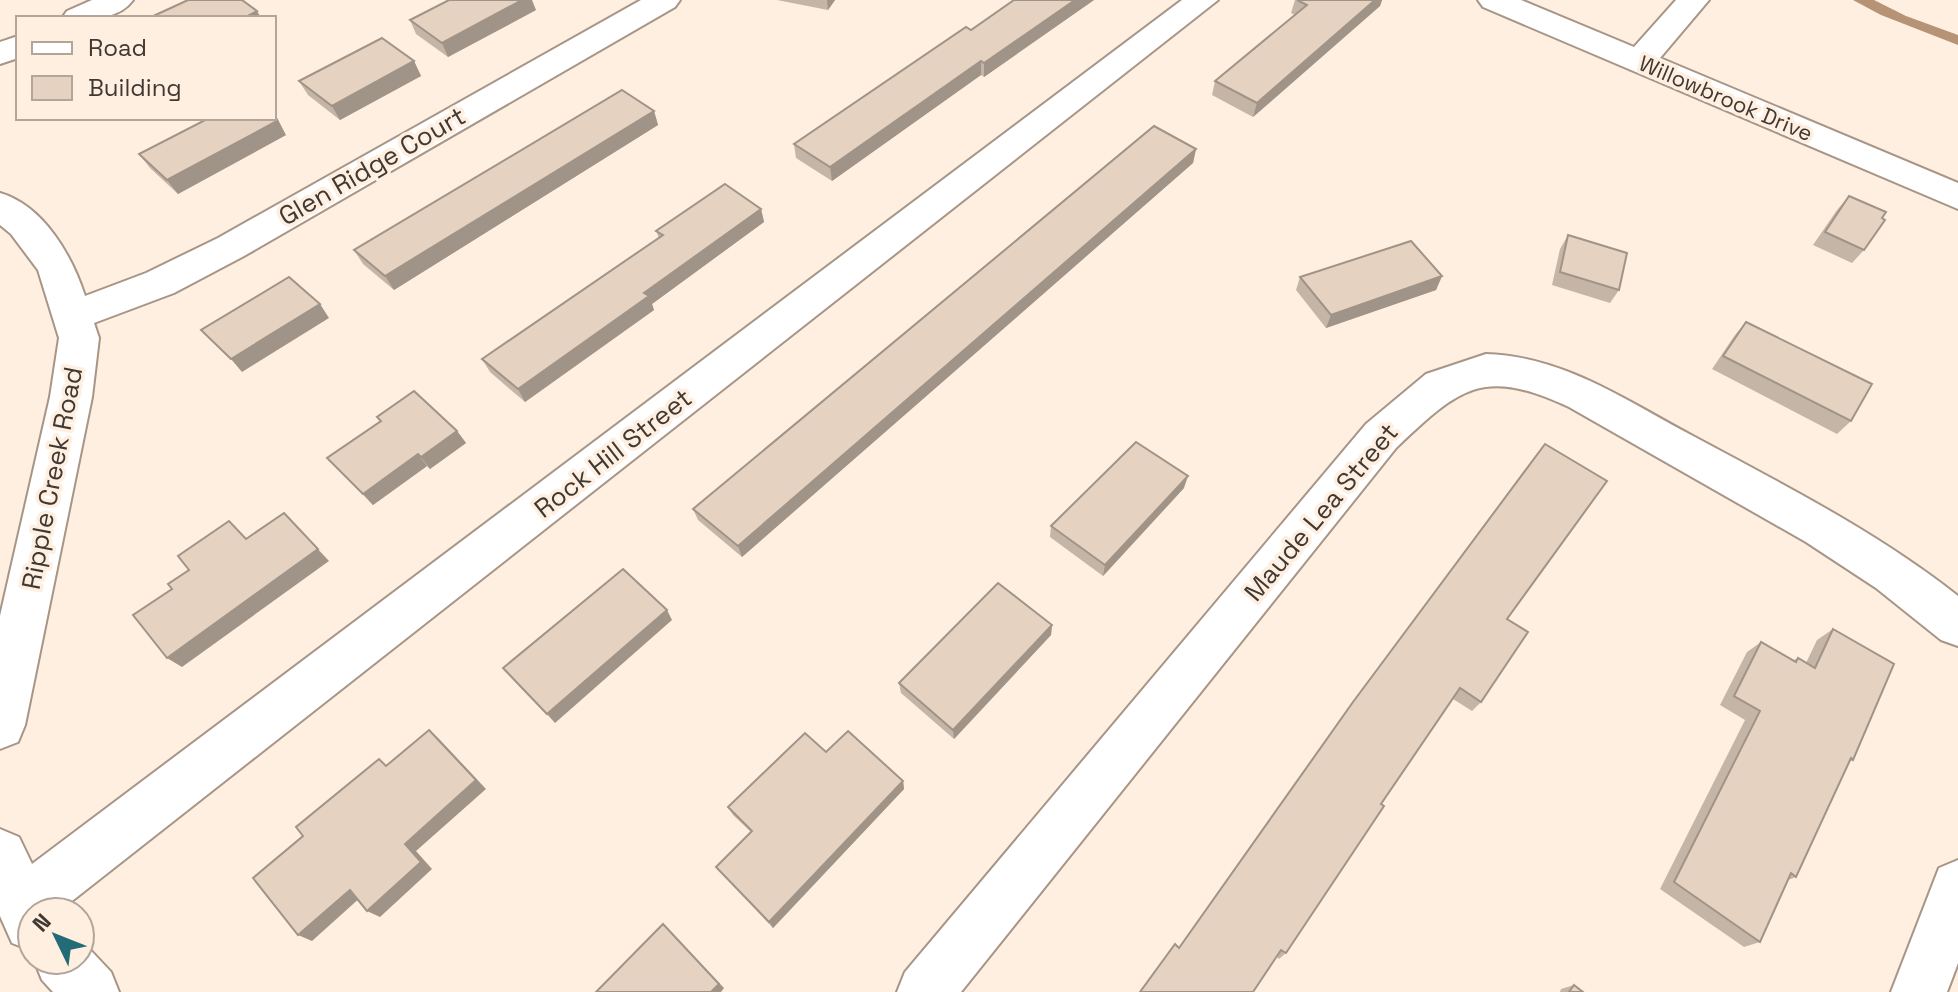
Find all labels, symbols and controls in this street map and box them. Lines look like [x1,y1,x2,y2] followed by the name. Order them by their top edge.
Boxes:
[16,16,276,120] legend
[88,32,147,63] text: Road
[1635,49,1817,147] street label: Willowbrook Drive
[88,72,182,103] text: Building
[272,99,472,233] street label: Glen Ridge Court
[14,364,90,592] street label: Ripple Creek Road
[527,381,699,525] street label: Rock Hill Street
[1236,416,1406,608] street label: Maude Lea Street
[16,896,96,976] north arrow
[26,907,57,937] text: N

